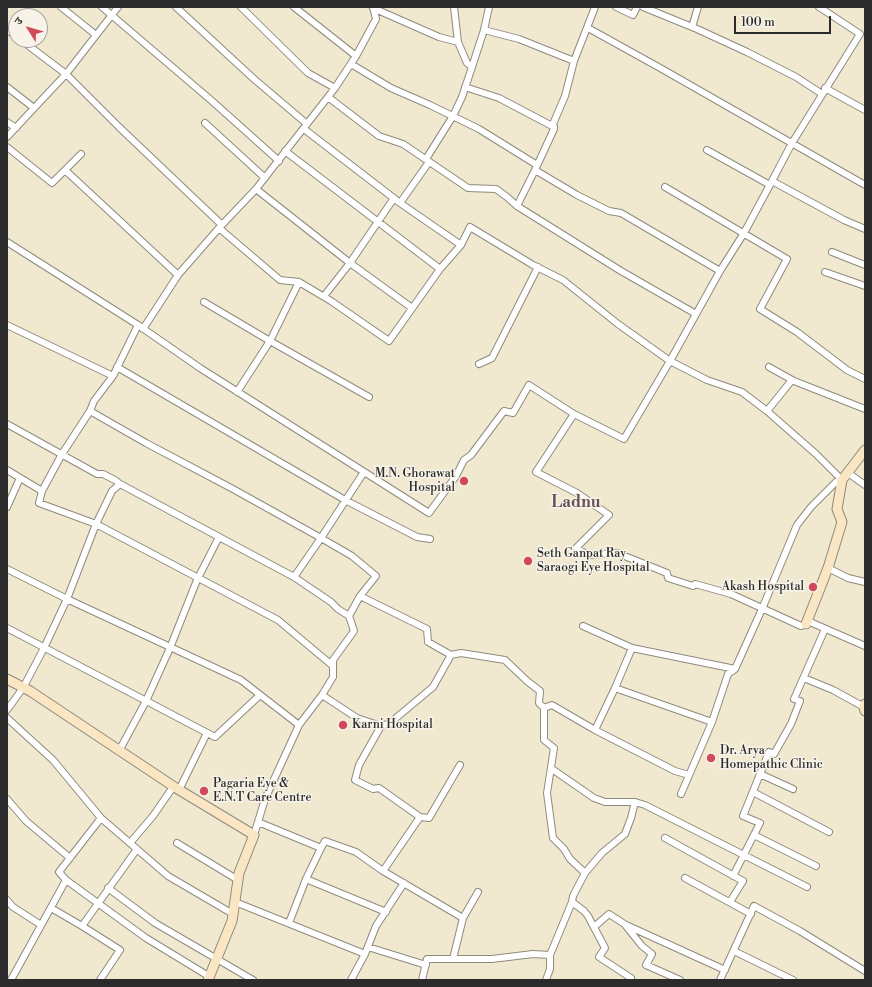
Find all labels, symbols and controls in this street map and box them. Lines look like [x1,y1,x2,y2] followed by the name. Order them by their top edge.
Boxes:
[8,8,48,48] north arrow
[736,8,833,34] scale bar
[12,15,26,28] text: उ
[741,15,775,30] text: 100 m
[375,467,455,495] place label: M.N. Ghorawat Hospital
[458,475,470,487] marker: M.N. Ghorawat Hospital
[551,493,601,513] district label: Ladnu
[537,547,649,575] place label: Seth Ganpat Ray Saraogi Eye Hospital
[522,555,534,567] marker: Seth Ganpat Ray Saraogi Eye Hospital
[722,580,804,594] place label: Akash Hospital
[807,581,819,593] marker: Akash Hospital
[352,718,433,732] place label: Karni Hospital
[337,719,349,731] marker: Karni Hospital
[720,744,823,772] place label: Dr. Arya Homepathic Clinic
[705,752,717,764] marker: Dr. Arya Homepathic Clinic
[213,777,311,805] place label: Pagaria Eye & E.N.T Care Centre
[198,785,210,797] marker: Pagaria Eye & E.N.T Care Centre

